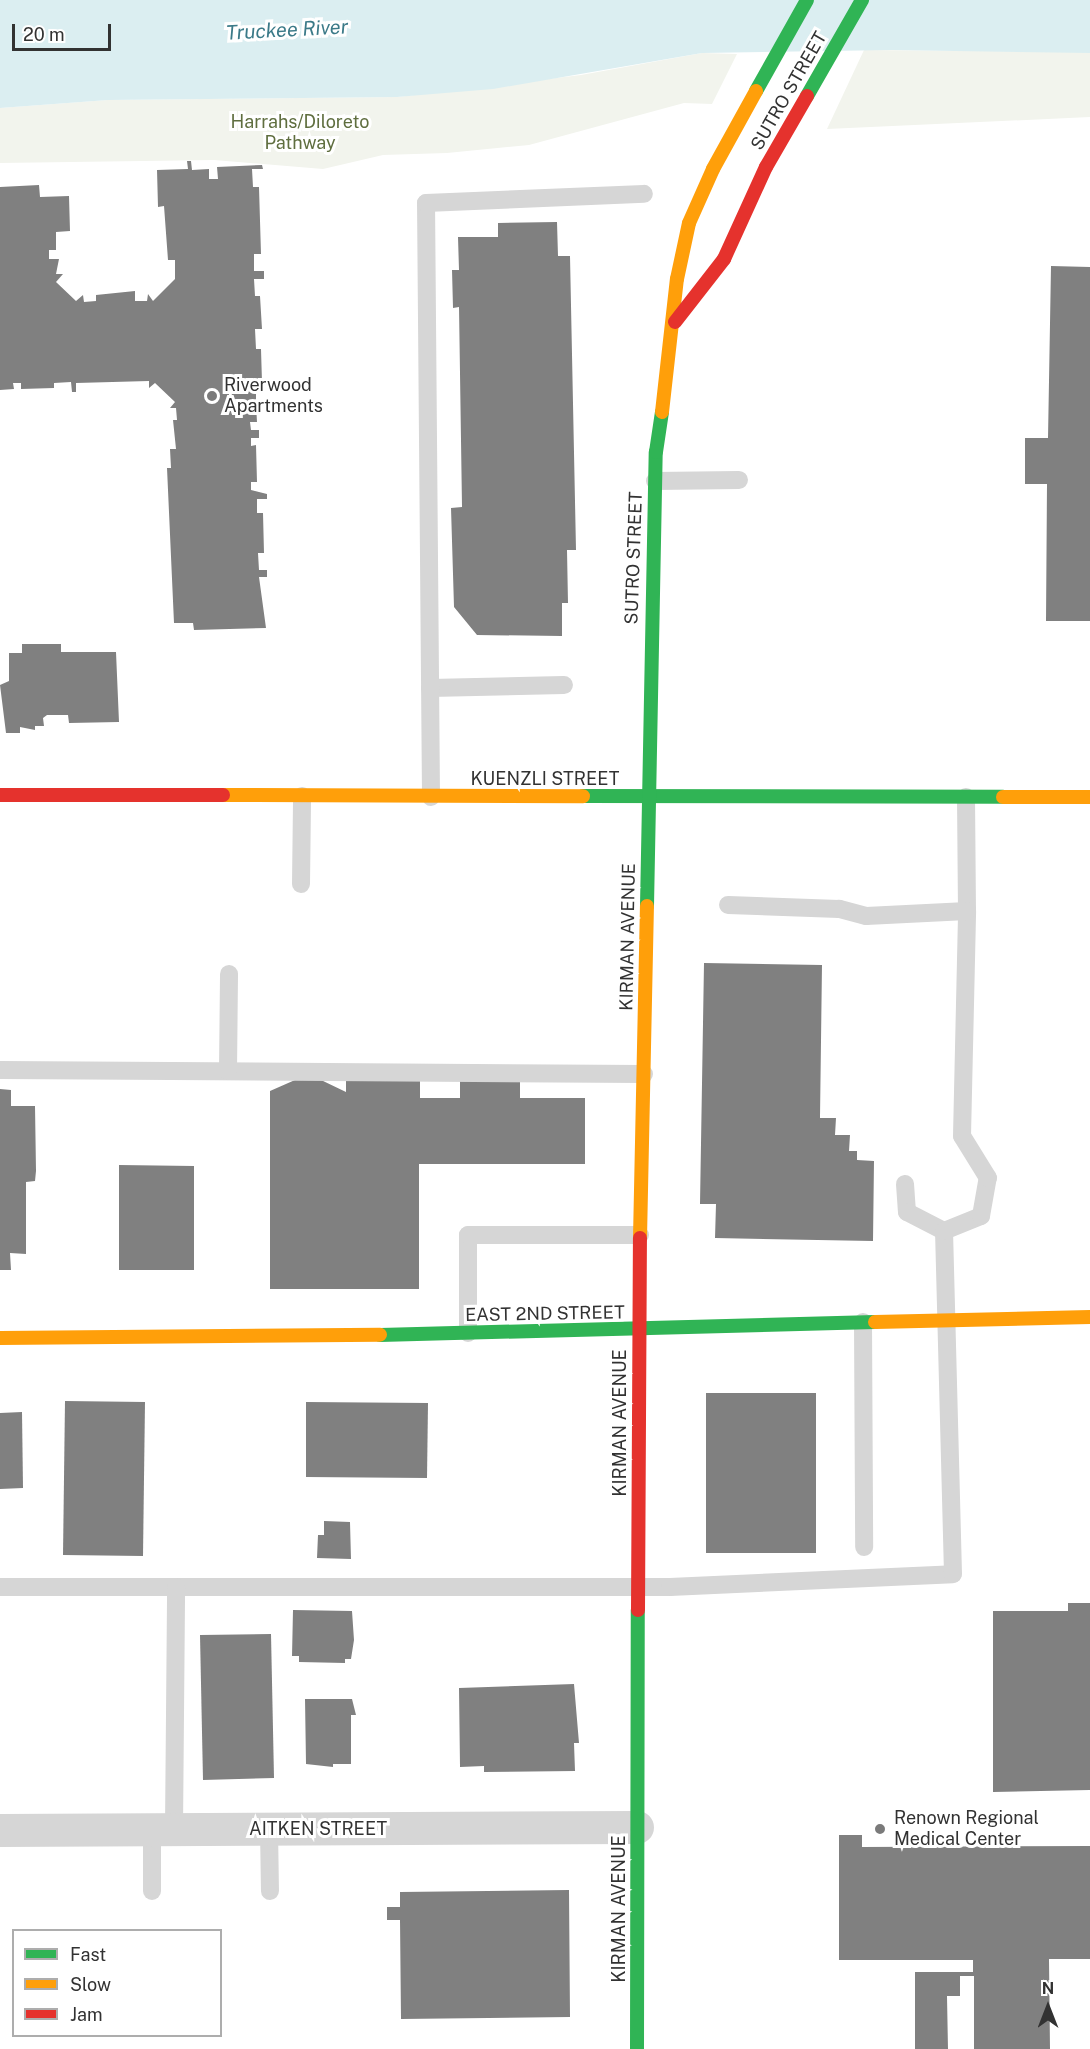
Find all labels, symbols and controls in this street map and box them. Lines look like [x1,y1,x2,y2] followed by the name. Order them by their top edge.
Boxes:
[15,12,114,50] scale bar
[225,15,349,45] water label: Truckee River
[23,24,65,45] text: 20 m
[746,28,832,154] street label: SUTRO STREET
[231,112,369,154] park label: Harrahs/Diloreto Pathway
[224,375,323,418] place label: Riverwood Apartments
[205,389,219,403] marker: Riverwood Apartments
[621,491,647,625] street label: SUTRO STREET
[471,768,619,790] street label: KUENZLI STREET
[616,863,640,1011] street label: KIRMAN AVENUE
[465,1302,625,1326] street label: EAST 2ND STREET
[609,1349,631,1497] street label: KIRMAN AVENUE
[894,1808,1039,1850] place label: Renown Regional Medical Center
[249,1818,387,1840] street label: AITKEN STREET
[871,1820,889,1838] marker: Renown Regional Medical Center
[608,1835,630,1983] street label: KIRMAN AVENUE
[12,1929,222,2037] legend
[70,1944,106,1965] text: Fast
[70,1974,111,1995] text: Slow
[1018,1977,1078,2037] north arrow
[1042,1979,1054,1998] text: N
[70,2004,103,2025] text: Jam

